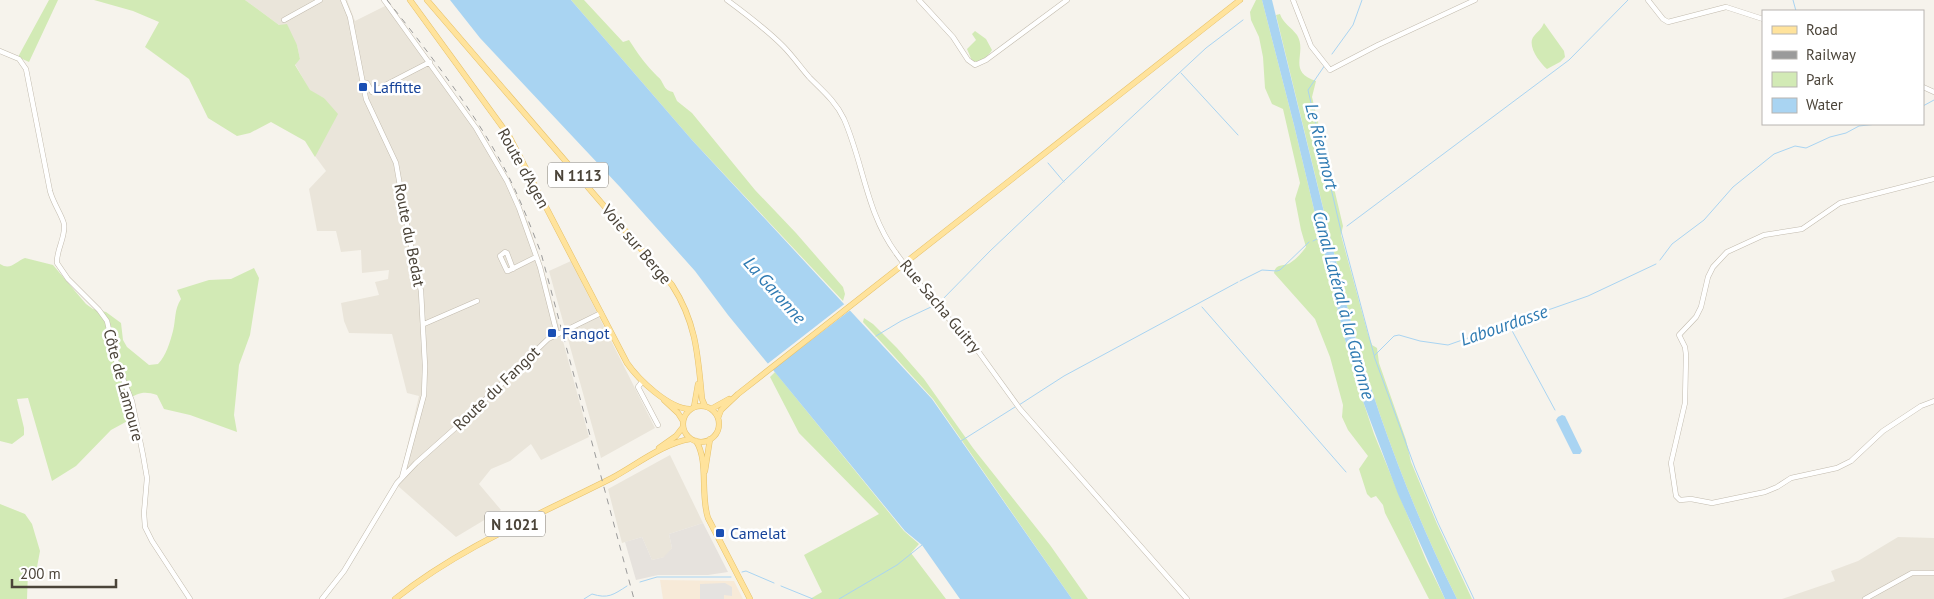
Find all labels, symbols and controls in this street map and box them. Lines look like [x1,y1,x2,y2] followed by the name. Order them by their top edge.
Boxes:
[1762,10,1924,125] legend
[1806,20,1838,39] text: Road
[1806,45,1856,64] text: Railway
[1806,70,1834,89] text: Park
[373,77,421,97] place label: Laffitte
[357,81,369,93] marker: Laffitte
[1806,95,1843,114] text: Water
[1300,101,1344,193] water label: Le Rieumort
[494,125,554,211] street label: Route d'Agen
[548,162,608,188] road number: N 1113
[390,182,430,289] street label: Route du Bedat
[597,199,676,288] street label: Voie sur Berge
[1308,208,1380,402] water label: Canal Latéral à la Garonne
[739,251,812,329] water label: La Garonne
[896,255,986,357] street label: Rue Sacha Guitry
[1457,299,1551,351] water label: Labourdasse
[562,323,610,343] place label: Fangot
[99,327,149,443] street label: Côte de Lamoure
[546,327,558,339] marker: Fangot
[449,341,544,434] street label: Route du Fangot
[485,512,545,536] road number: N 1021
[730,523,787,543] place label: Camelat
[714,527,726,539] marker: Camelat
[12,556,116,588] scale bar
[20,564,61,583] text: 200 m

